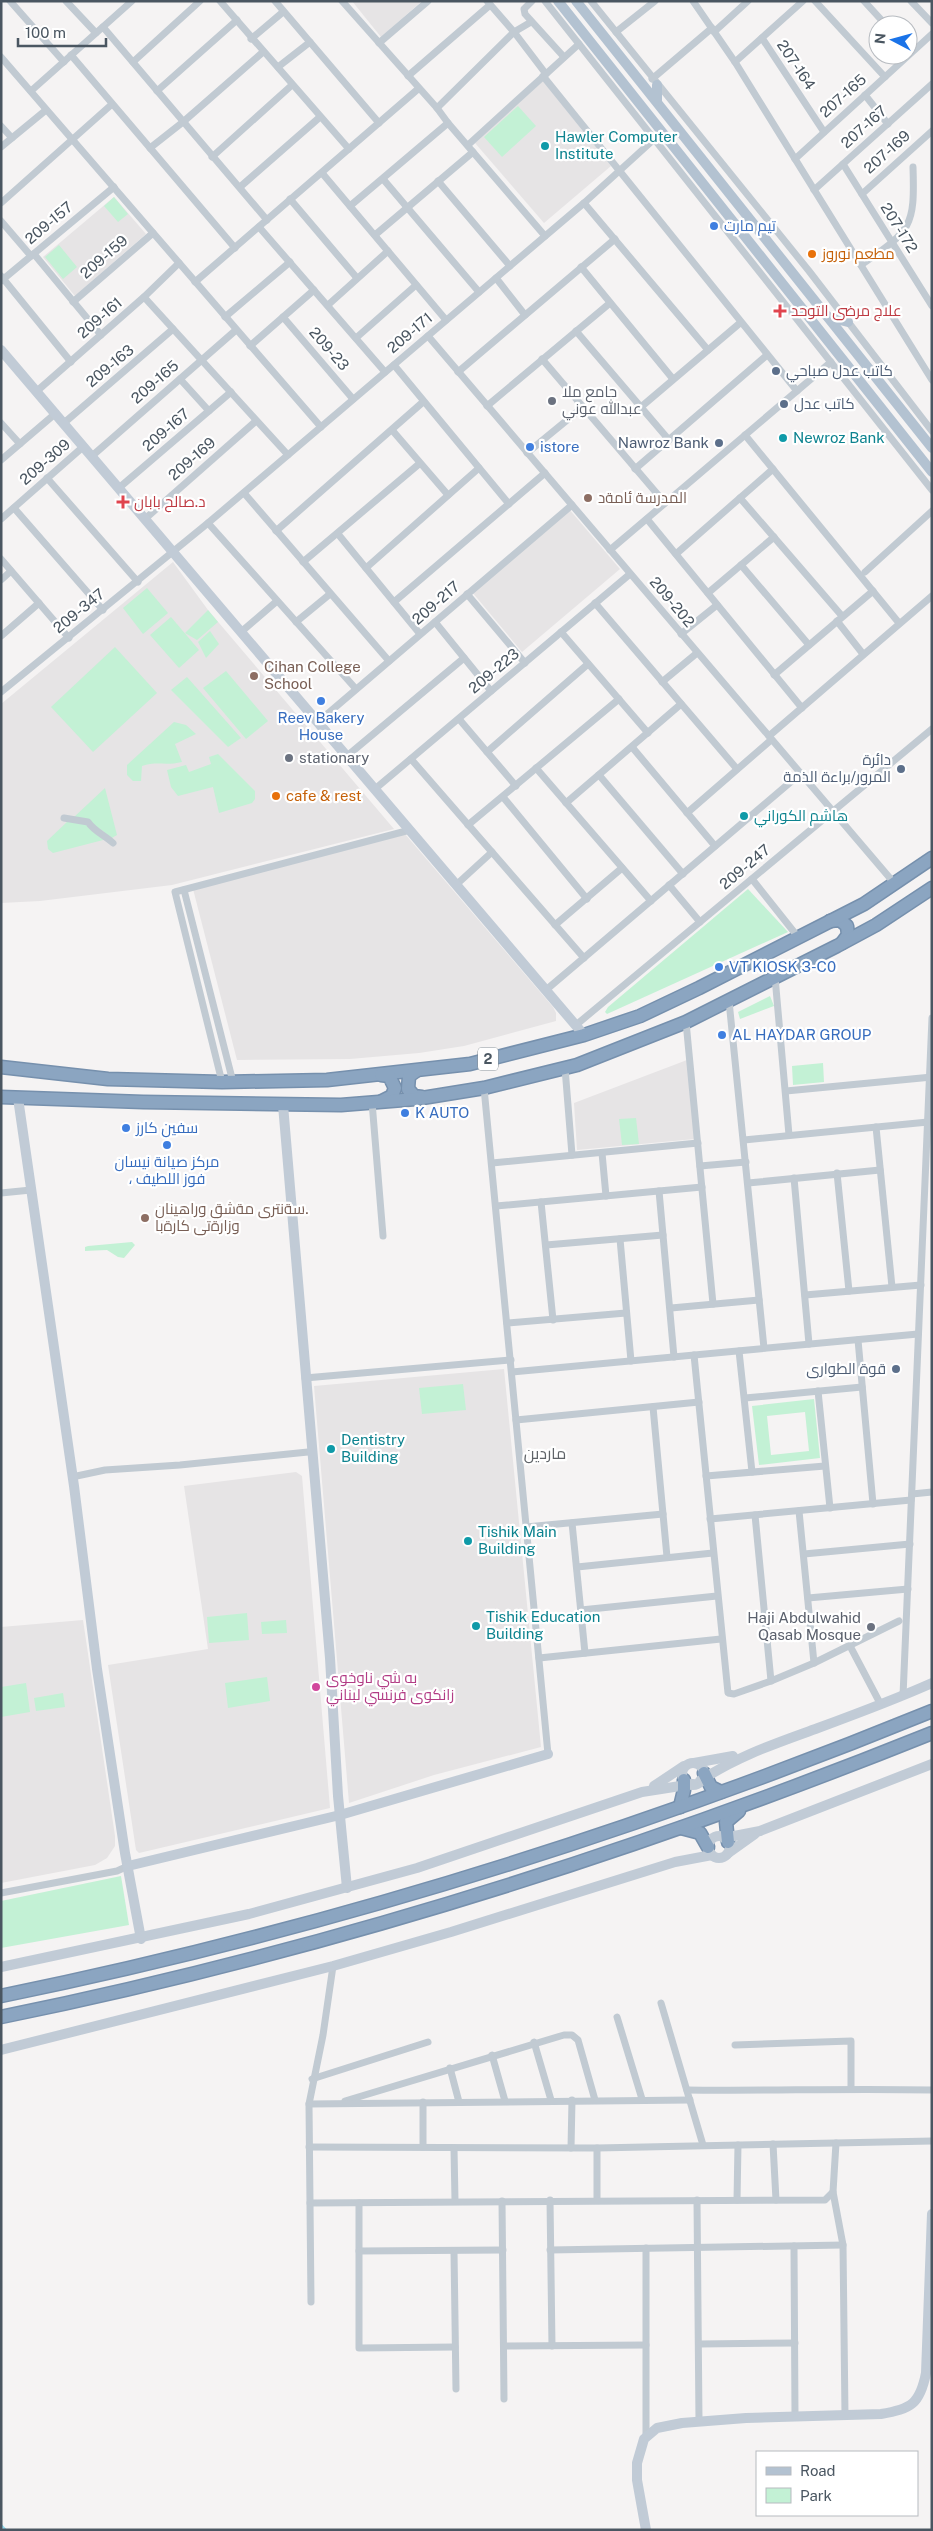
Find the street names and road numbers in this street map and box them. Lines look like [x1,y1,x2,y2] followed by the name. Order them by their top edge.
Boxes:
[774,37,819,93] street label: 207-164
[816,70,869,121] street label: 207-165
[837,102,890,152] street label: 207-167
[860,127,913,177] street label: 207-169
[22,198,76,247] street label: 209-157
[877,200,921,256] street label: 207-172
[77,232,131,282] street label: 209-159
[74,294,125,342] street label: 209-161
[384,309,436,356] street label: 209-171
[306,324,353,374] street label: 209-23
[82,341,137,390] street label: 209-163
[128,357,182,407] street label: 209-165
[139,405,192,454] street label: 209-167
[165,434,219,484] street label: 209-169
[16,435,73,488] street label: 209-309
[647,573,698,630] street label: 209-202
[409,577,463,628] street label: 209-217
[50,585,108,636] street label: 209-347
[465,645,522,697] street label: 209-223
[716,841,773,893] street label: 209-247
[478,1048,498,1070] road number: 2

